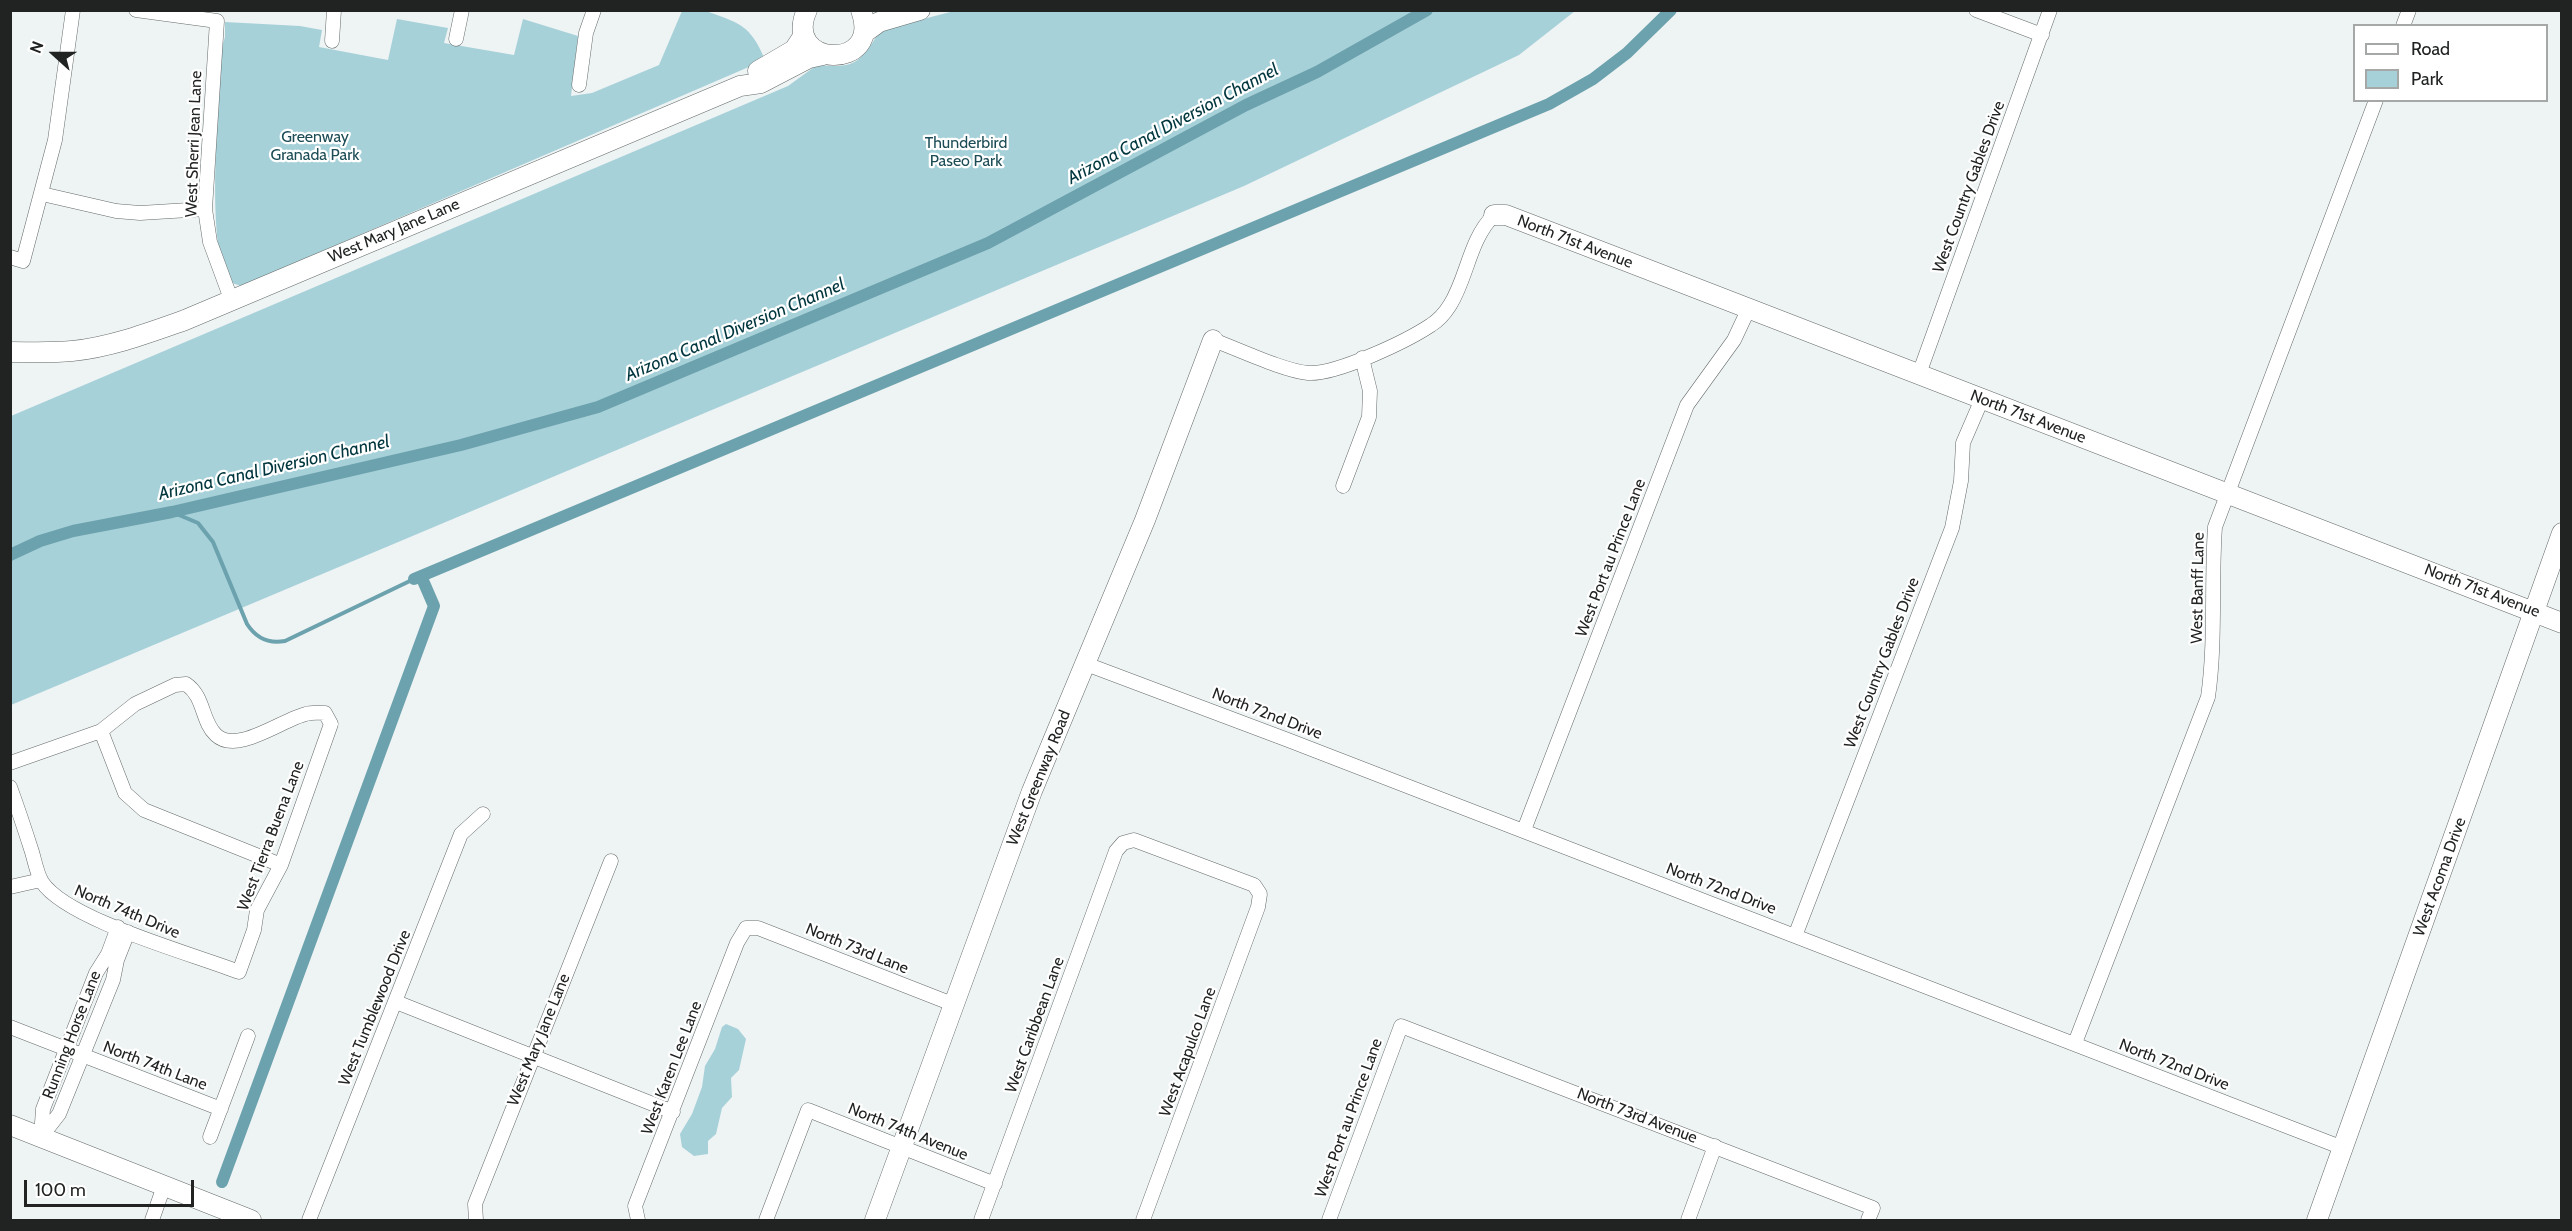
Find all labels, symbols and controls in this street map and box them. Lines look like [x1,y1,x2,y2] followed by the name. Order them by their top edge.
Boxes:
[24,24,84,84] north arrow
[2353,24,2548,102] legend
[2411,38,2450,60] text: Road
[26,39,48,56] text: N
[1064,59,1282,189] water label: Arizona Canal Diversion Channel
[2411,68,2443,90] text: Park
[182,70,206,218] street label: West Sherri Jean Lane
[1929,98,2009,276] street label: West Country Gables Drive
[271,127,359,165] park label: Greenway Granada Park
[925,133,1007,171] park label: Thunderbird Paseo Park
[325,195,463,267] street label: West Mary Jane Lane
[1515,211,1635,273] street label: North 71st Avenue
[622,274,848,386] water label: Arizona Canal Diversion Channel
[1968,386,2088,448] street label: North 71st Avenue
[156,431,392,505] water label: Arizona Canal Diversion Channel
[1572,476,1650,640] street label: West Port au Prince Lane
[2187,532,2209,644] street label: West Banff Lane
[2422,560,2542,622] street label: North 71st Avenue
[1841,575,1923,751] street label: West Country Gables Drive
[1209,684,1325,744] street label: North 72nd Drive
[1003,708,1075,848] street label: West Greenway Road
[234,758,308,914] street label: West Tierra Buena Lane
[2410,815,2470,939] street label: West Acoma Drive
[1663,859,1779,919] street label: North 72nd Drive
[71,881,183,943] street label: North 74th Drive
[803,920,911,978] street label: North 73rd Lane
[335,927,415,1089] street label: West Tumblewood Drive
[1001,954,1069,1096] street label: West Caribbean Lane
[39,968,105,1102] street label: Running Horse Lane
[504,971,574,1109] street label: West Mary Jane Lane
[1156,985,1220,1119] street label: West Acapulco Lane
[638,999,706,1137] street label: West Karen Lee Lane
[2116,1035,2232,1095] street label: North 72nd Drive
[1311,1036,1387,1200] street label: West Port au Prince Lane
[100,1037,210,1095] street label: North 74th Lane
[1574,1084,1700,1148] street label: North 73rd Avenue
[845,1099,971,1165] street label: North 74th Avenue
[27,1168,196,1206] scale bar
[35,1179,86,1201] text: 100 m

